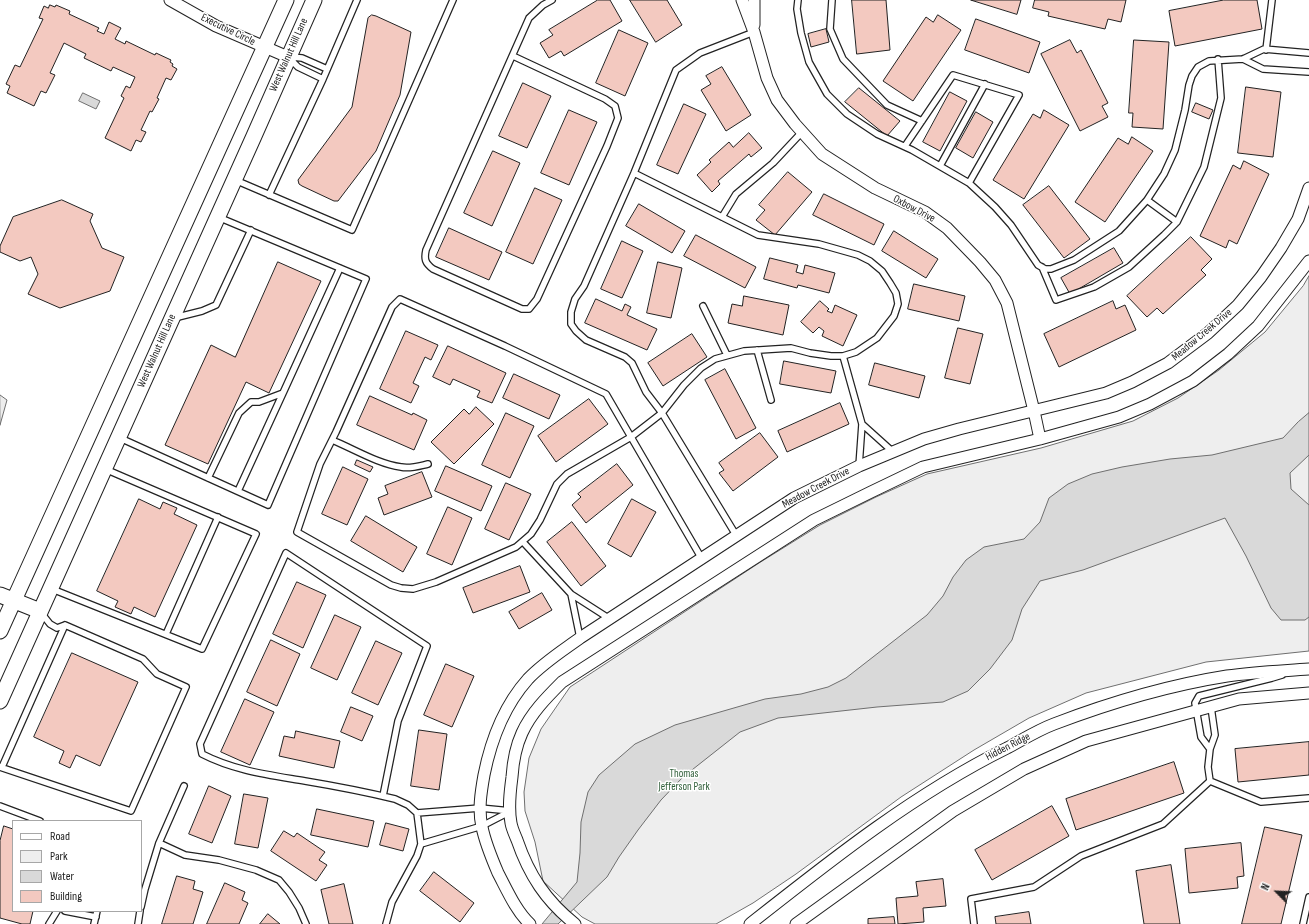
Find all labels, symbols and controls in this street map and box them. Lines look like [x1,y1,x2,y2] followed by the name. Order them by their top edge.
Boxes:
[199,11,257,49] street label: Executive Circle
[267,16,311,94] street label: West Walnut Hill Lane
[891,192,937,226] street label: Oxbow Drive
[1169,306,1235,364] street label: Meadow Creek Drive
[135,312,179,390] street label: West Walnut Hill Lane
[780,465,852,511] street label: Meadow Creek Drive
[984,730,1032,764] street label: Hidden Ridge
[658,767,710,793] park label: Thomas Jefferson Park
[12,820,142,912] legend
[50,829,70,844] text: Road
[50,849,68,864] text: Park
[50,869,74,884] text: Water
[1257,872,1297,912] north arrow
[1258,882,1273,892] text: N
[50,889,82,904] text: Building

